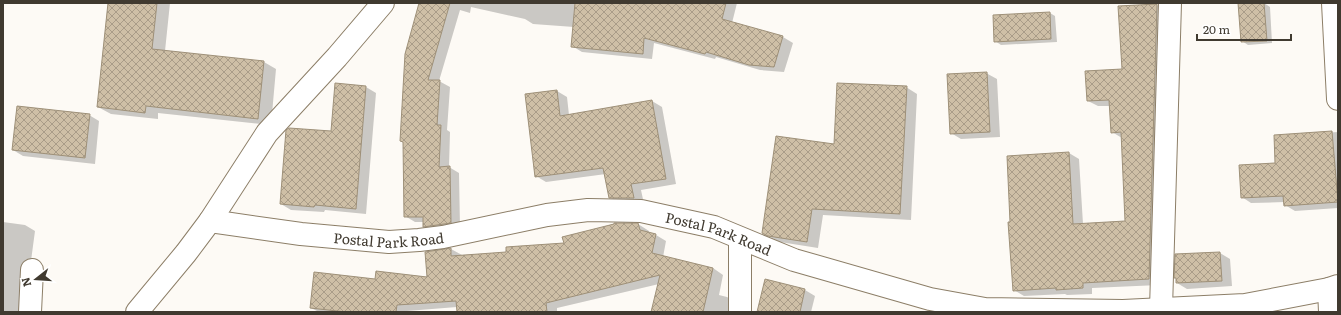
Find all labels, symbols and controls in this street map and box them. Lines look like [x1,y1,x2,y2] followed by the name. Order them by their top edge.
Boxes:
[1197,16,1291,42] scale bar
[1203,20,1230,38] text: 20 m
[664,207,775,260] street label: Postal Park Road
[333,227,445,252] street label: Postal Park Road
[16,259,56,299] north arrow
[16,275,34,289] text: N

